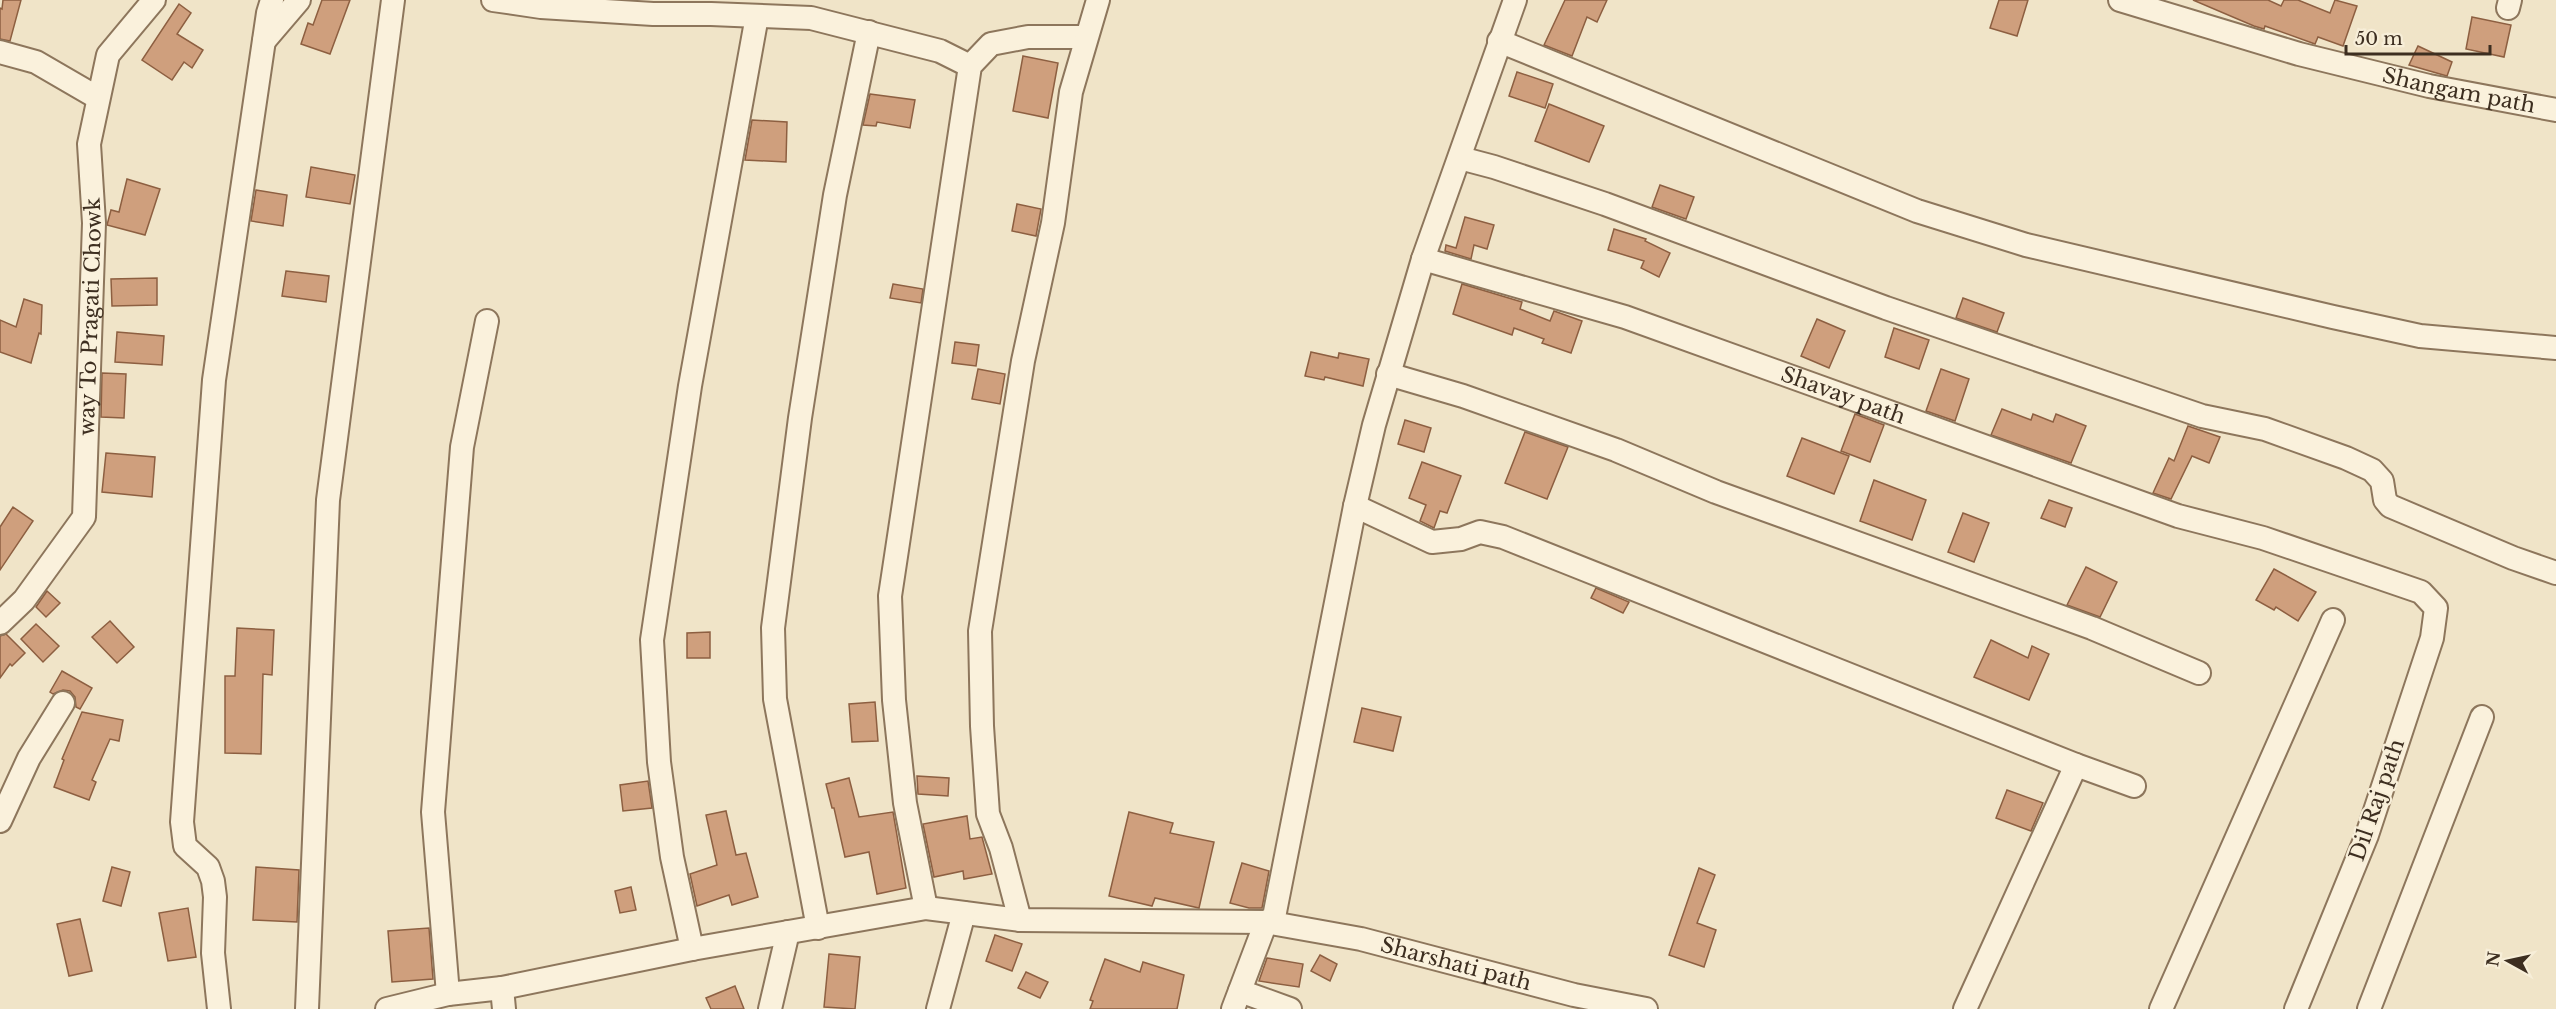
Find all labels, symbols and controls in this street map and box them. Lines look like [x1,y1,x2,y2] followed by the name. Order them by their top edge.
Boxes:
[2346,18,2490,56] scale bar
[2355,28,2403,50] text: 50 m
[2380,62,2537,119] street label: Shangam path
[74,197,107,436] street label: way To Pragati Chowk
[1778,361,1909,430] street label: Shavay path
[2344,736,2410,864] street label: Dil Raj path
[2478,931,2538,991] north arrow
[1378,932,1534,996] street label: Sharshati path
[2482,950,2504,968] text: N

